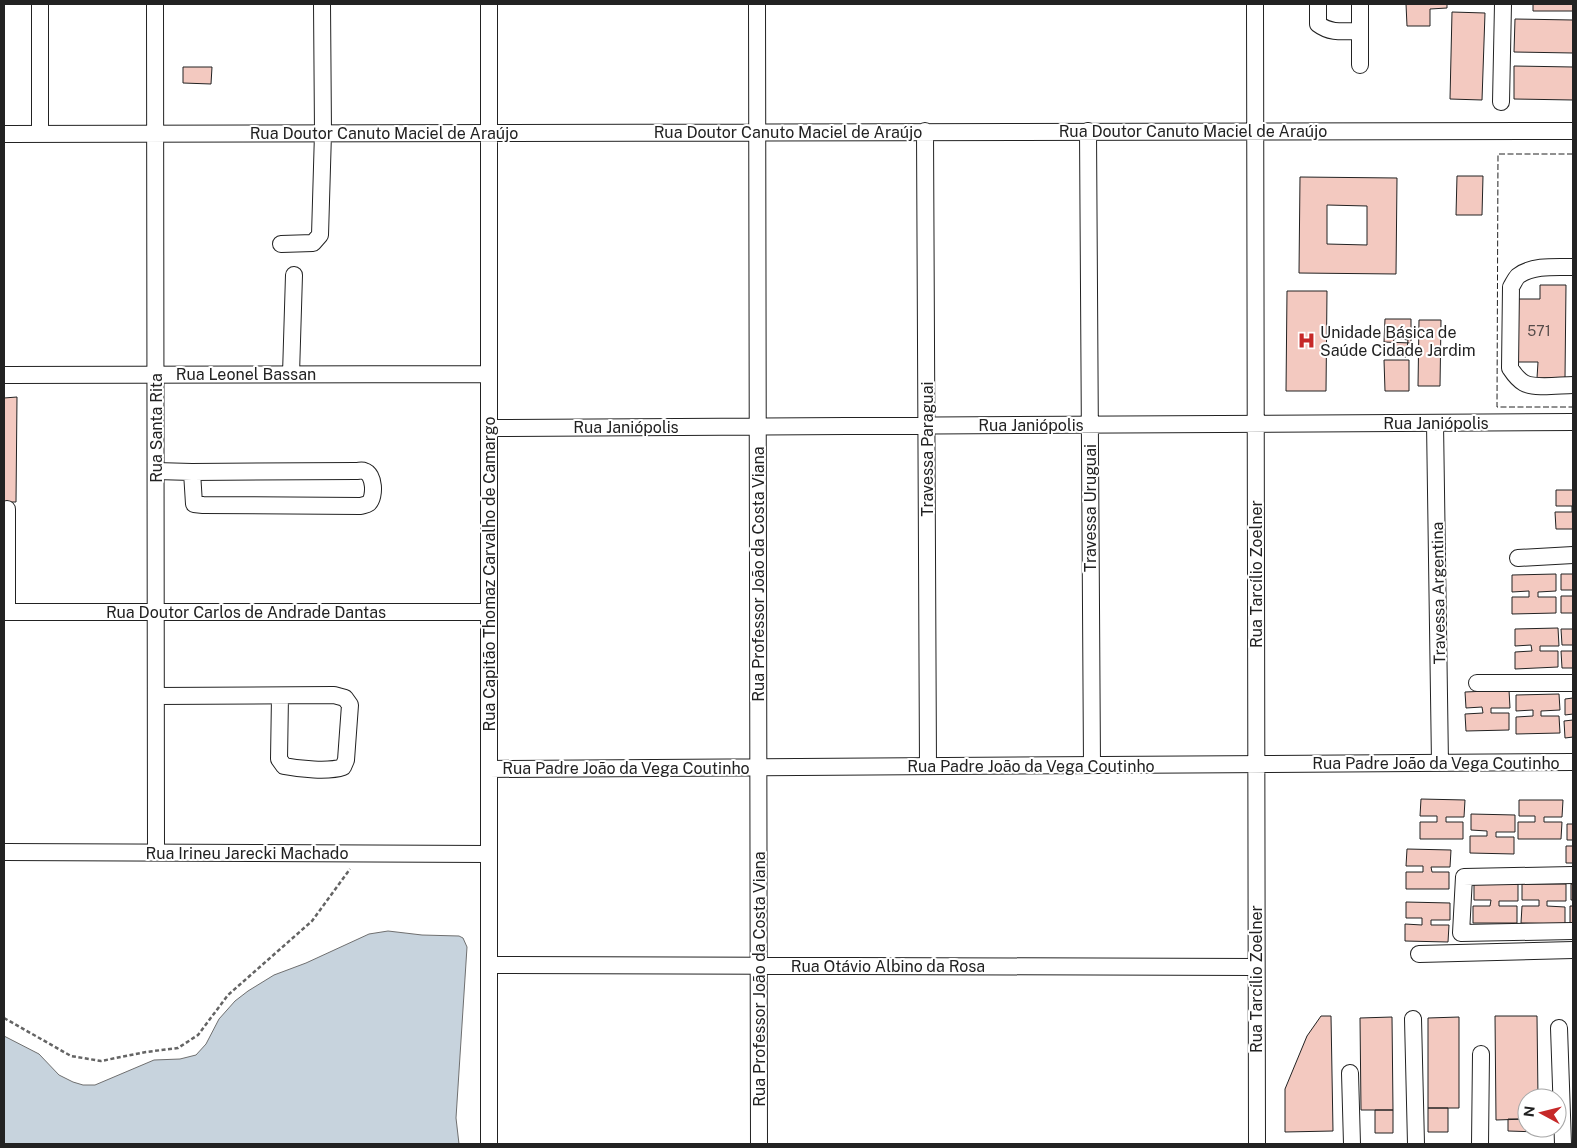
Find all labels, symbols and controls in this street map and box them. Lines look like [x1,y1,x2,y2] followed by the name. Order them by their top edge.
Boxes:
[1059,122,1327,141] street label: Rua Doutor Canuto Maciel de Araújo
[654,123,922,142] street label: Rua Doutor Canuto Maciel de Araújo
[250,124,518,143] street label: Rua Doutor Canuto Maciel de Araújo
[1320,323,1476,360] place label: Unidade Básica de Saúde Cidade Jardim
[1527,323,1551,339] house number: 571
[1296,331,1316,351] hospital icon: Unidade Básica de Saúde Cidade Jardim
[176,365,316,384] street label: Rua Leonel Bassan
[147,373,166,483] street label: Rua Santa Rita
[918,382,937,516] street label: Travessa Paraguai
[1383,414,1489,433] street label: Rua Janiópolis
[978,416,1084,435] street label: Rua Janiópolis
[480,417,499,731] street label: Rua Capitão Thomaz Carvalho de Camargo
[573,418,679,437] street label: Rua Janiópolis
[1081,444,1100,572] street label: Travessa Uruguai
[749,446,768,702] street label: Rua Professor João da Costa Viana
[1247,500,1266,648] street label: Rua Tarcílio Zoelner
[1428,521,1449,665] street label: Travessa Argentina
[106,603,386,622] street label: Rua Doutor Carlos de Andrade Dantas
[1312,754,1560,773] street label: Rua Padre João da Vega Coutinho
[907,757,1155,776] street label: Rua Padre João da Vega Coutinho
[502,759,750,778] street label: Rua Padre João da Vega Coutinho
[146,844,348,863] street label: Rua Irineu Jarecki Machado
[750,851,769,1107] street label: Rua Professor João da Costa Viana
[1247,905,1266,1053] street label: Rua Tarcílio Zoelner
[791,957,985,976] street label: Rua Otávio Albino da Rosa
[1517,1088,1567,1138] north arrow
[1520,1105,1538,1118] text: N

